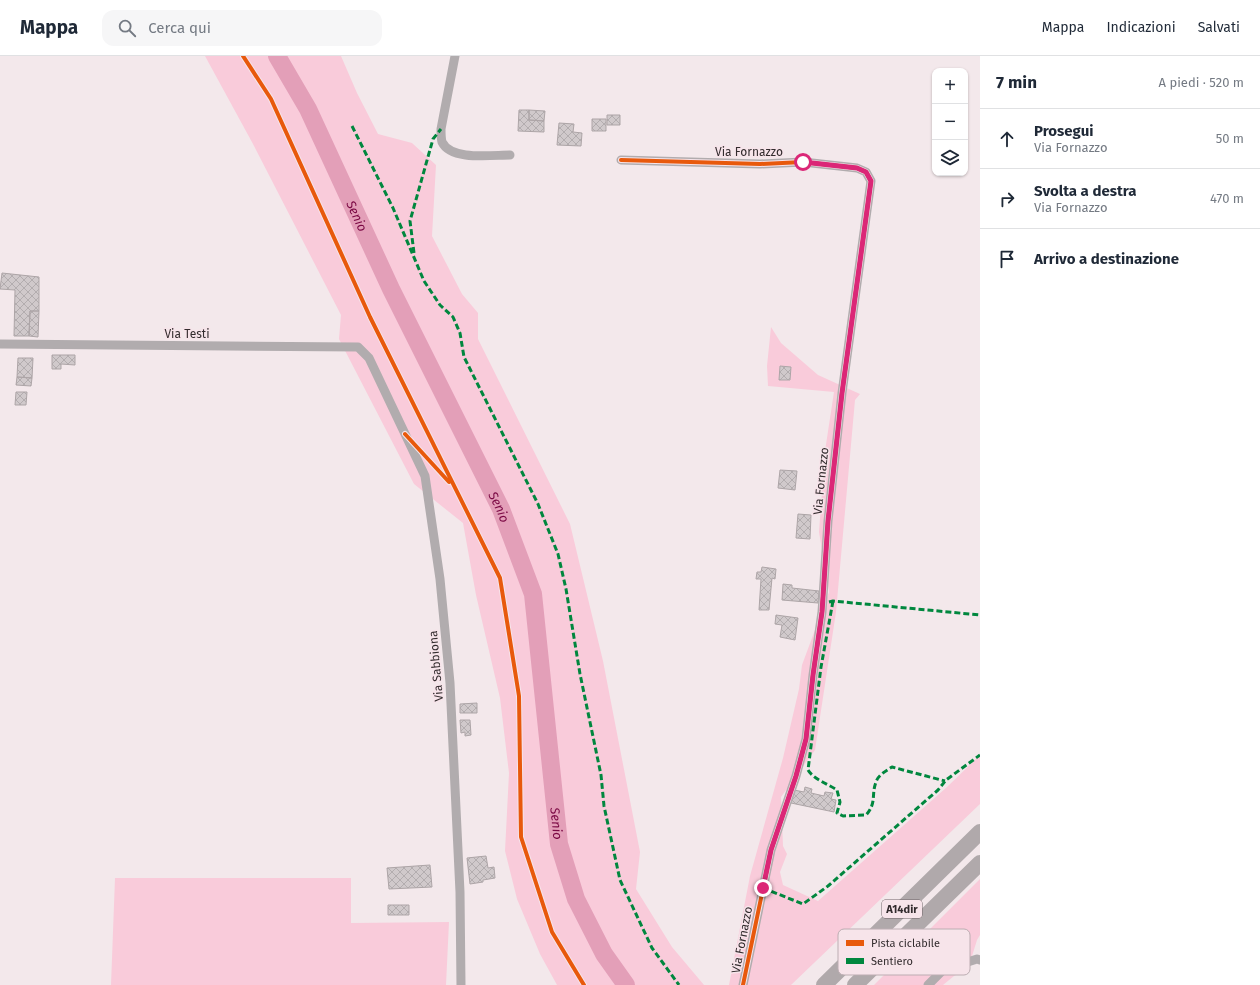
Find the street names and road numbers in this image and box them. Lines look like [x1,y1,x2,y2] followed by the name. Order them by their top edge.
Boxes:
[715,145,783,159] street label: Via Fornazzo
[164,327,210,341] street label: Via Testi
[810,447,832,515] street label: Via Fornazzo
[426,630,446,702] street label: Via Sabbiona
[882,900,922,918] road number: A14dir
[729,905,755,975] street label: Via Fornazzo

